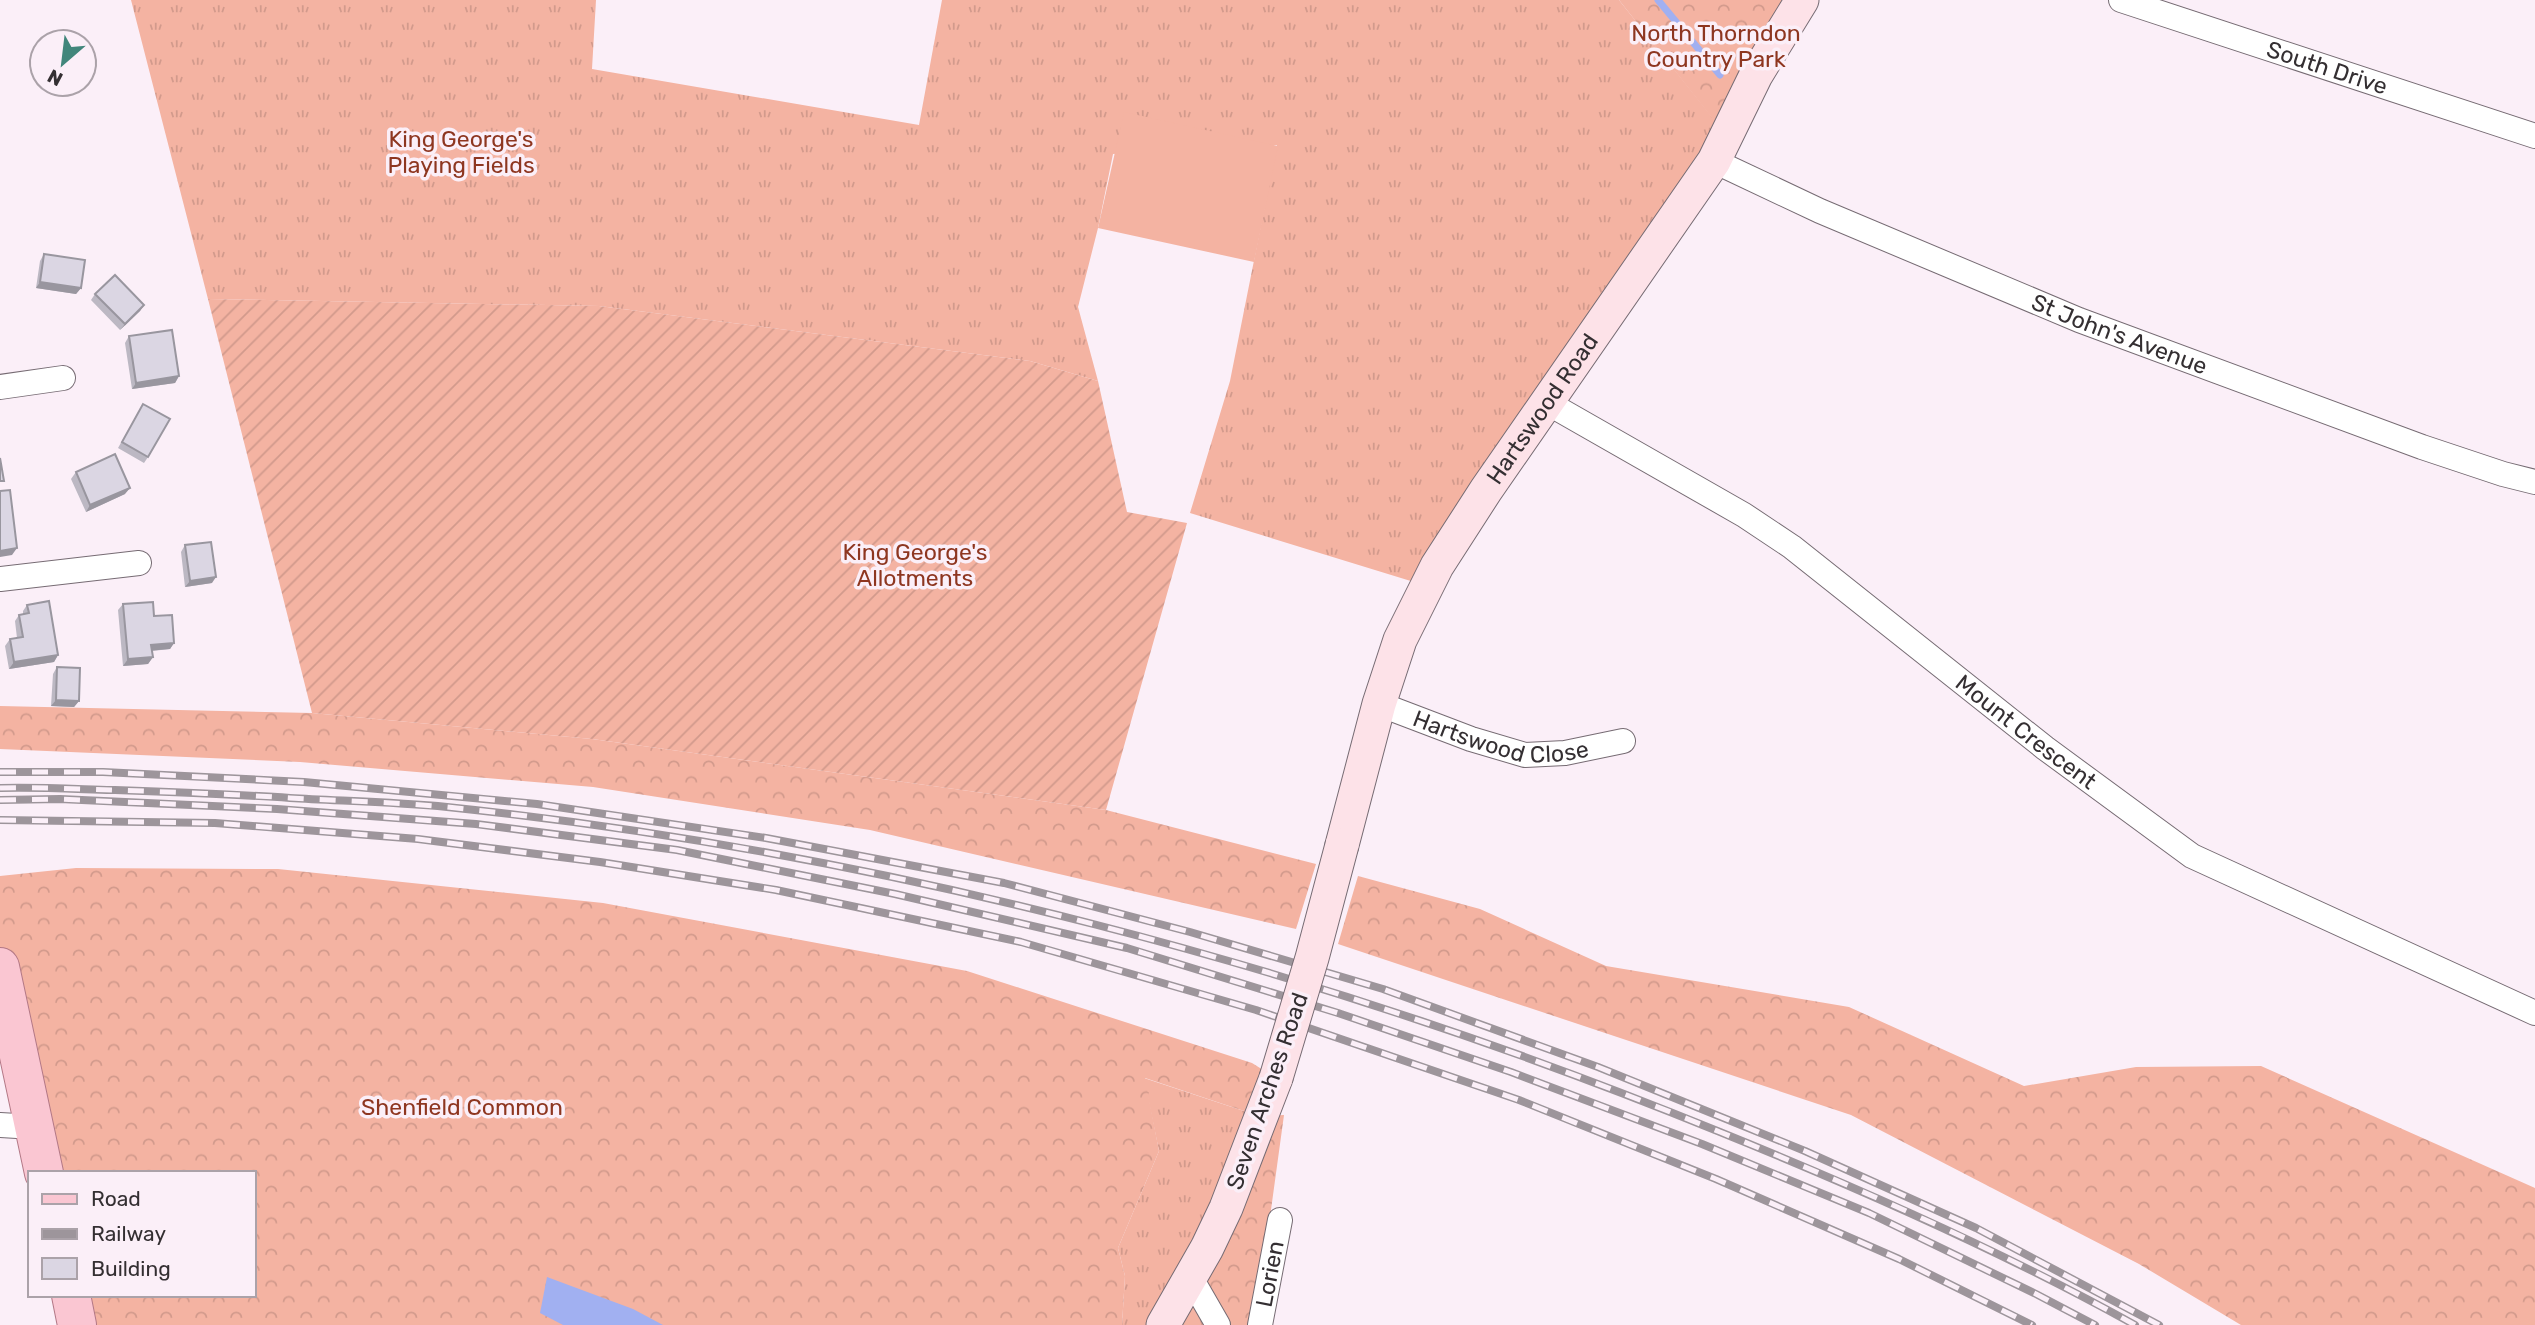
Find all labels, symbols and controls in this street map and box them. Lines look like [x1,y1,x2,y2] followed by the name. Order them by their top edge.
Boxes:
[1631,19,1801,73] park label: North Thorndon Country Park
[28,28,98,98] north arrow
[2263,35,2391,101] street label: South Drive
[44,64,67,91] text: N
[387,125,535,179] park label: King George's Playing Fields
[2027,288,2211,380] street label: St John's Avenue
[1480,328,1604,489] street label: Hartswood Road
[842,538,988,592] park label: King George's Allotments
[1950,669,2102,795] street label: Mount Crescent
[1409,704,1591,769] street label: Hartswood Close
[1220,989,1314,1193] street label: Seven Arches Road
[361,1093,563,1121] park label: Shenfield Common
[28,1171,256,1297] legend
[91,1186,141,1211] text: Road
[91,1221,166,1246] text: Railway
[1250,1238,1290,1309] street label: Lorien
[91,1256,171,1281] text: Building

